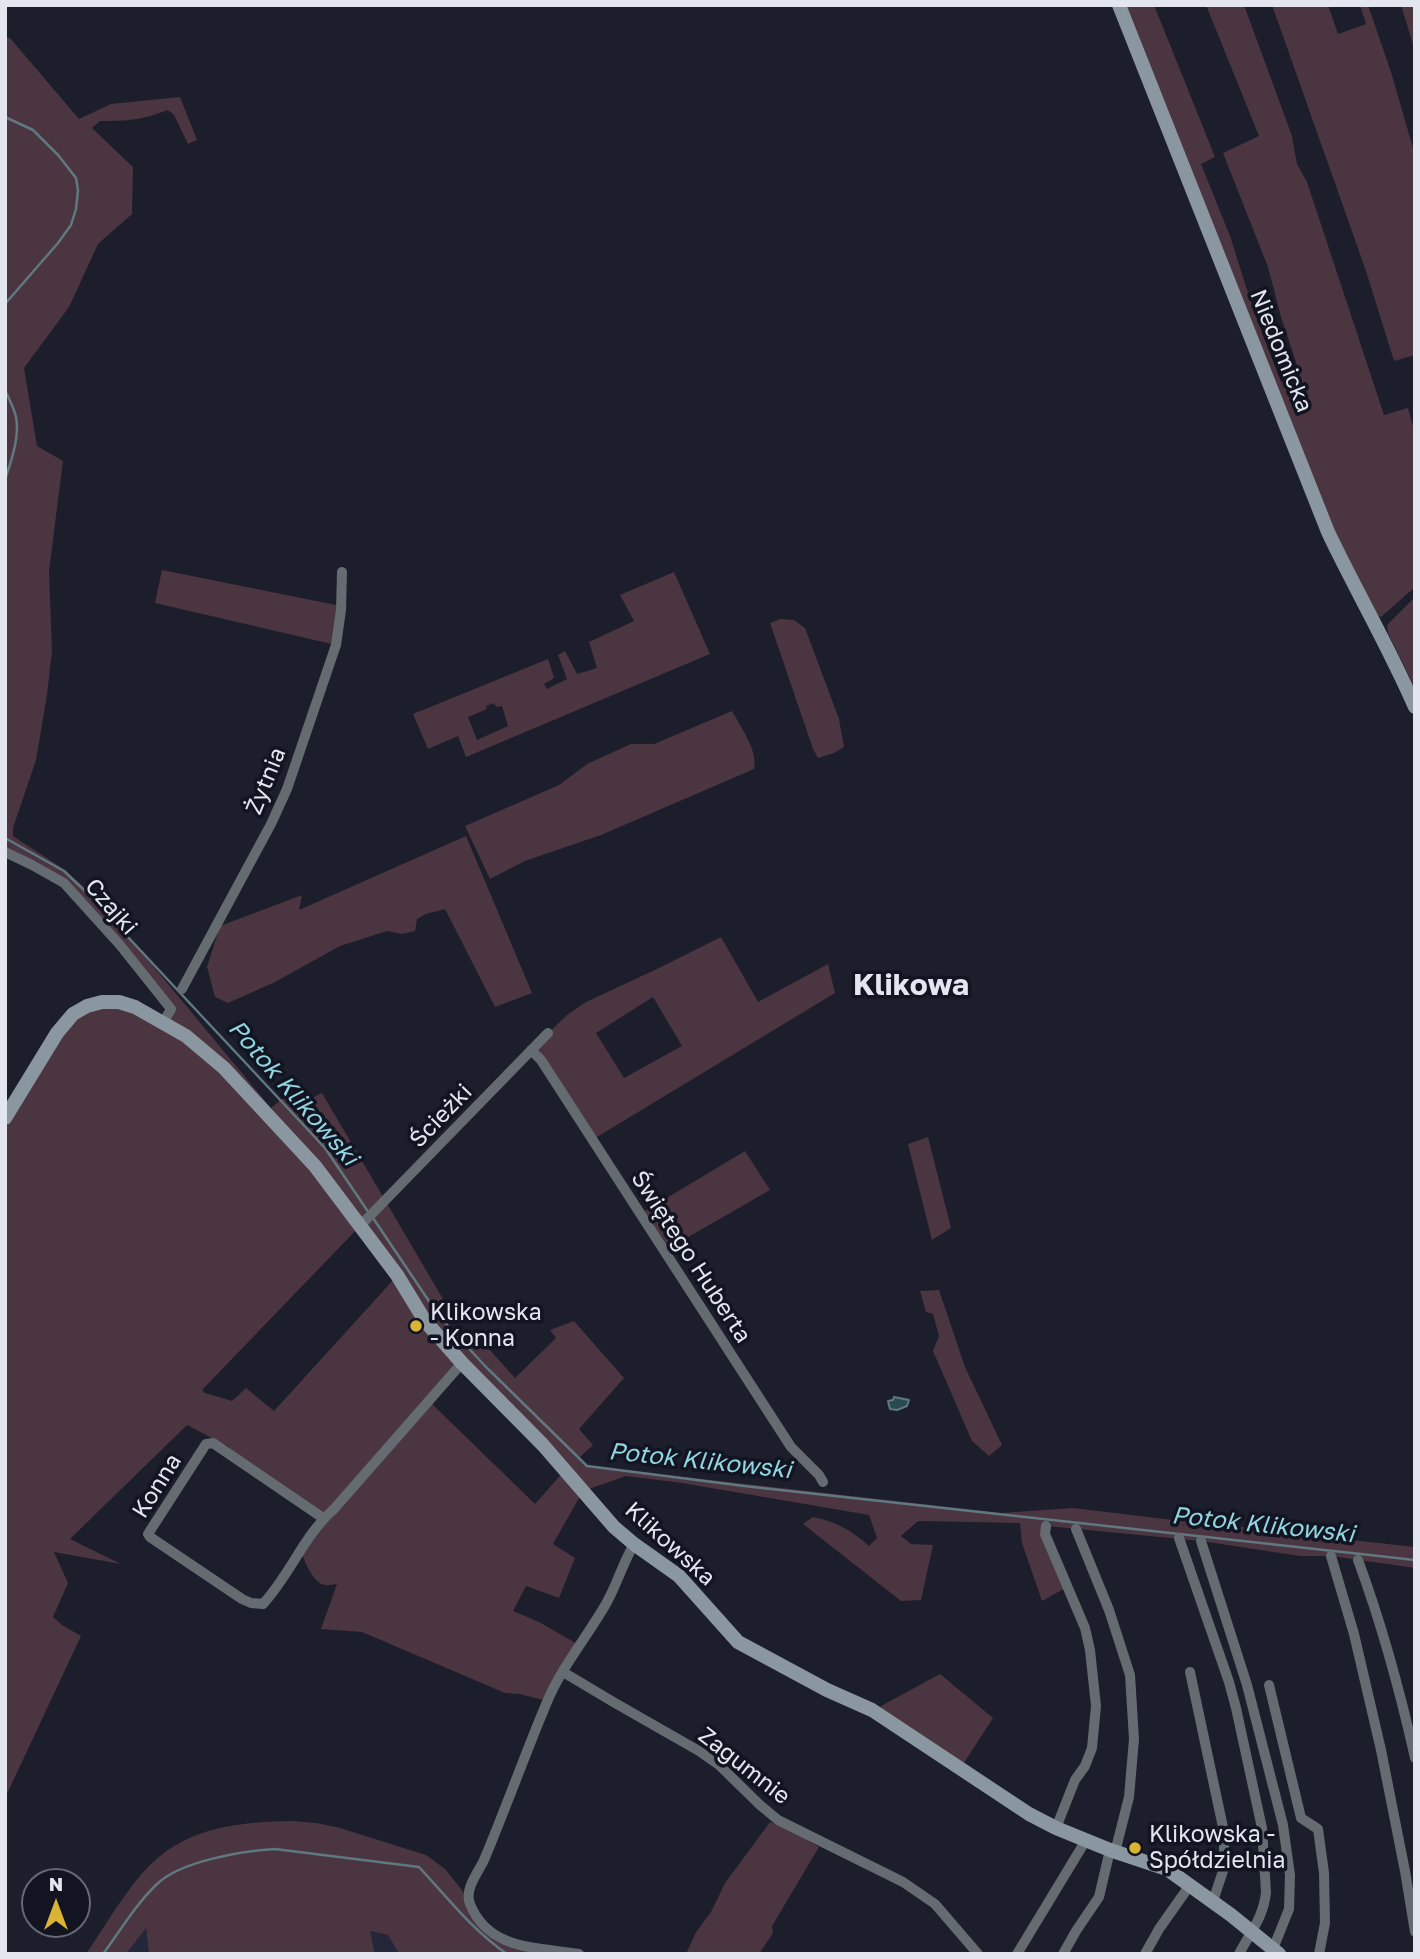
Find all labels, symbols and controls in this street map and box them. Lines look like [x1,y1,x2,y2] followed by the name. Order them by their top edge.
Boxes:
[1244,286,1318,416] street label: Niedomicka
[240,744,292,818] street label: Żytnia
[79,873,143,941] street label: Czajki
[853,967,969,1003] district label: Klikowa
[222,1014,364,1172] water label: Potok Klikowski
[404,1078,478,1154] street label: Ścieżki
[625,1166,757,1348] street label: Świętego Huberta
[430,1299,542,1353] place label: Klikowska - Konna
[408,1318,424,1334] marker: Klikowska - Konna
[607,1437,793,1485] water label: Potok Klikowski
[127,1449,187,1523] street label: Konna
[619,1496,721,1592] street label: Klikowska
[1170,1501,1356,1549] water label: Potok Klikowski
[693,1722,795,1810] street label: Zagumnie
[1149,1821,1286,1875] place label: Klikowska - Spółdzielnia
[1127,1840,1143,1856] marker: Klikowska - Spółdzielnia
[21,1868,91,1938] north arrow
[49,1872,63,1895] text: N

